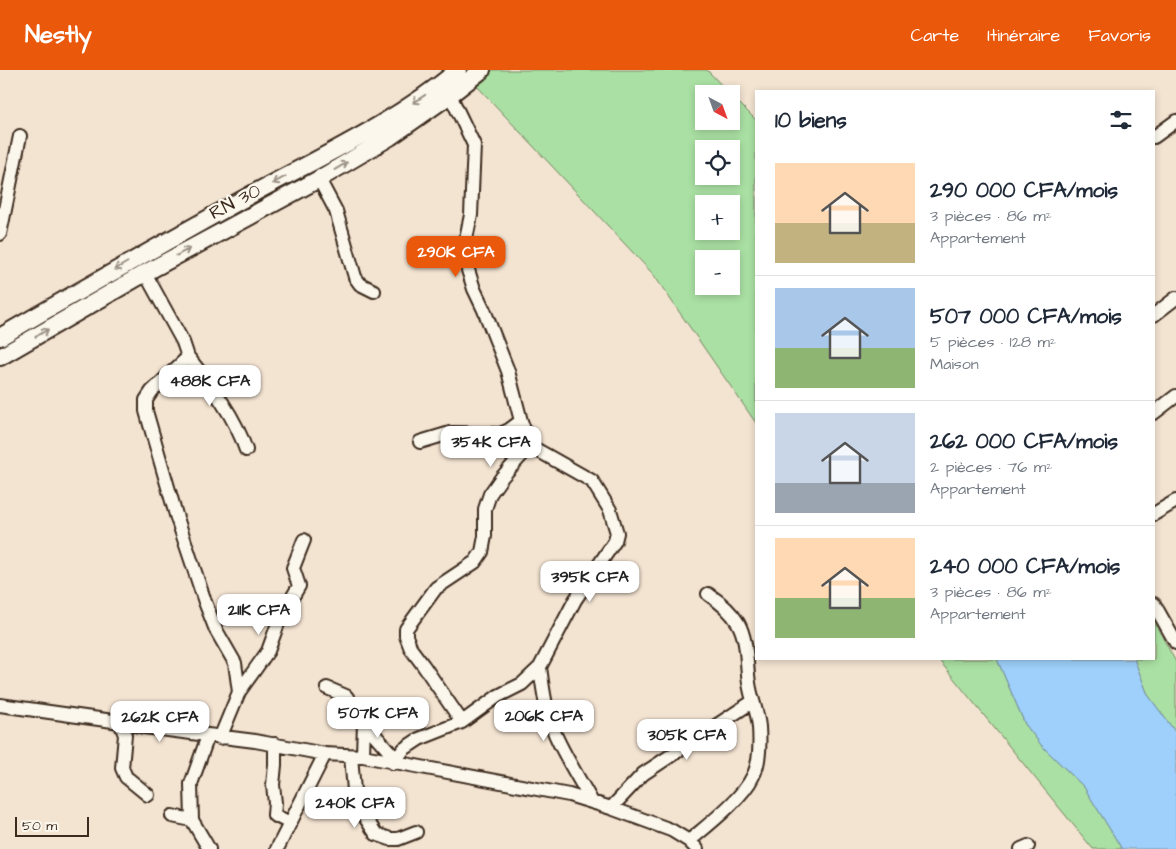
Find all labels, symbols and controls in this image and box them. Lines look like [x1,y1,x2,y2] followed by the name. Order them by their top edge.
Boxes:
[25,18,92,52] text: Nestly
[910,23,959,48] text: Carte
[987,23,1060,48] text: Itinéraire
[1088,23,1151,48] text: Favoris
[695,85,740,130] north arrow
[695,85,740,295] map controls
[413,94,427,104] one-way arrow
[775,106,847,135] text: 10 biens
[1107,106,1135,134] icon: filters
[695,140,740,185] button: locate
[334,160,348,170] one-way arrow
[271,175,286,185] one-way arrow
[930,176,1118,205] text: 290 000 CFA/mois
[205,177,266,227] street label: RN 30
[815,183,875,243] icon: home
[695,195,740,240] button: +
[930,205,1052,227] text: 3 pièces · 86 m²
[930,227,1026,249] text: Appartement
[404,236,508,278] pin: 290K CFA
[417,241,495,263] text: 290K CFA
[176,247,190,257] one-way arrow
[695,250,740,295] button: −
[114,262,128,272] one-way arrow
[930,302,1122,331] text: 507 000 CFA/mois
[815,308,875,368] icon: home
[35,327,49,337] one-way arrow
[930,331,1056,353] text: 5 pièces · 128 m²
[930,353,979,375] text: Maison
[158,364,262,407] pin: 488K CFA
[170,370,250,392] text: 488K CFA
[439,426,543,468] pin: 354K CFA
[930,427,1118,456] text: 262 000 CFA/mois
[451,431,531,453] text: 354K CFA
[815,433,875,493] icon: home
[930,456,1052,478] text: 2 pièces · 76 m²
[930,478,1026,500] text: Appartement
[930,552,1120,581] text: 240 000 CFA/mois
[815,558,875,618] icon: home
[538,560,642,603] pin: 395K CFA
[551,566,629,588] text: 395K CFA
[930,581,1052,603] text: 3 pièces · 86 m²
[207,594,311,636] pin: 211K CFA
[228,599,290,621] text: 211K CFA
[930,603,1026,625] text: Appartement
[326,696,430,739] pin: 507K CFA
[108,700,212,743] pin: 262K CFA
[492,700,596,742] pin: 206K CFA
[338,702,418,724] text: 507K CFA
[505,705,583,727] text: 206K CFA
[121,706,199,728] text: 262K CFA
[635,718,739,761] pin: 305K CFA
[648,724,726,746] text: 305K CFA
[303,786,407,829] pin: 240K CFA
[316,792,394,814] text: 240K CFA
[15,814,89,837] scale bar
[22,816,57,836] text: 50 m

